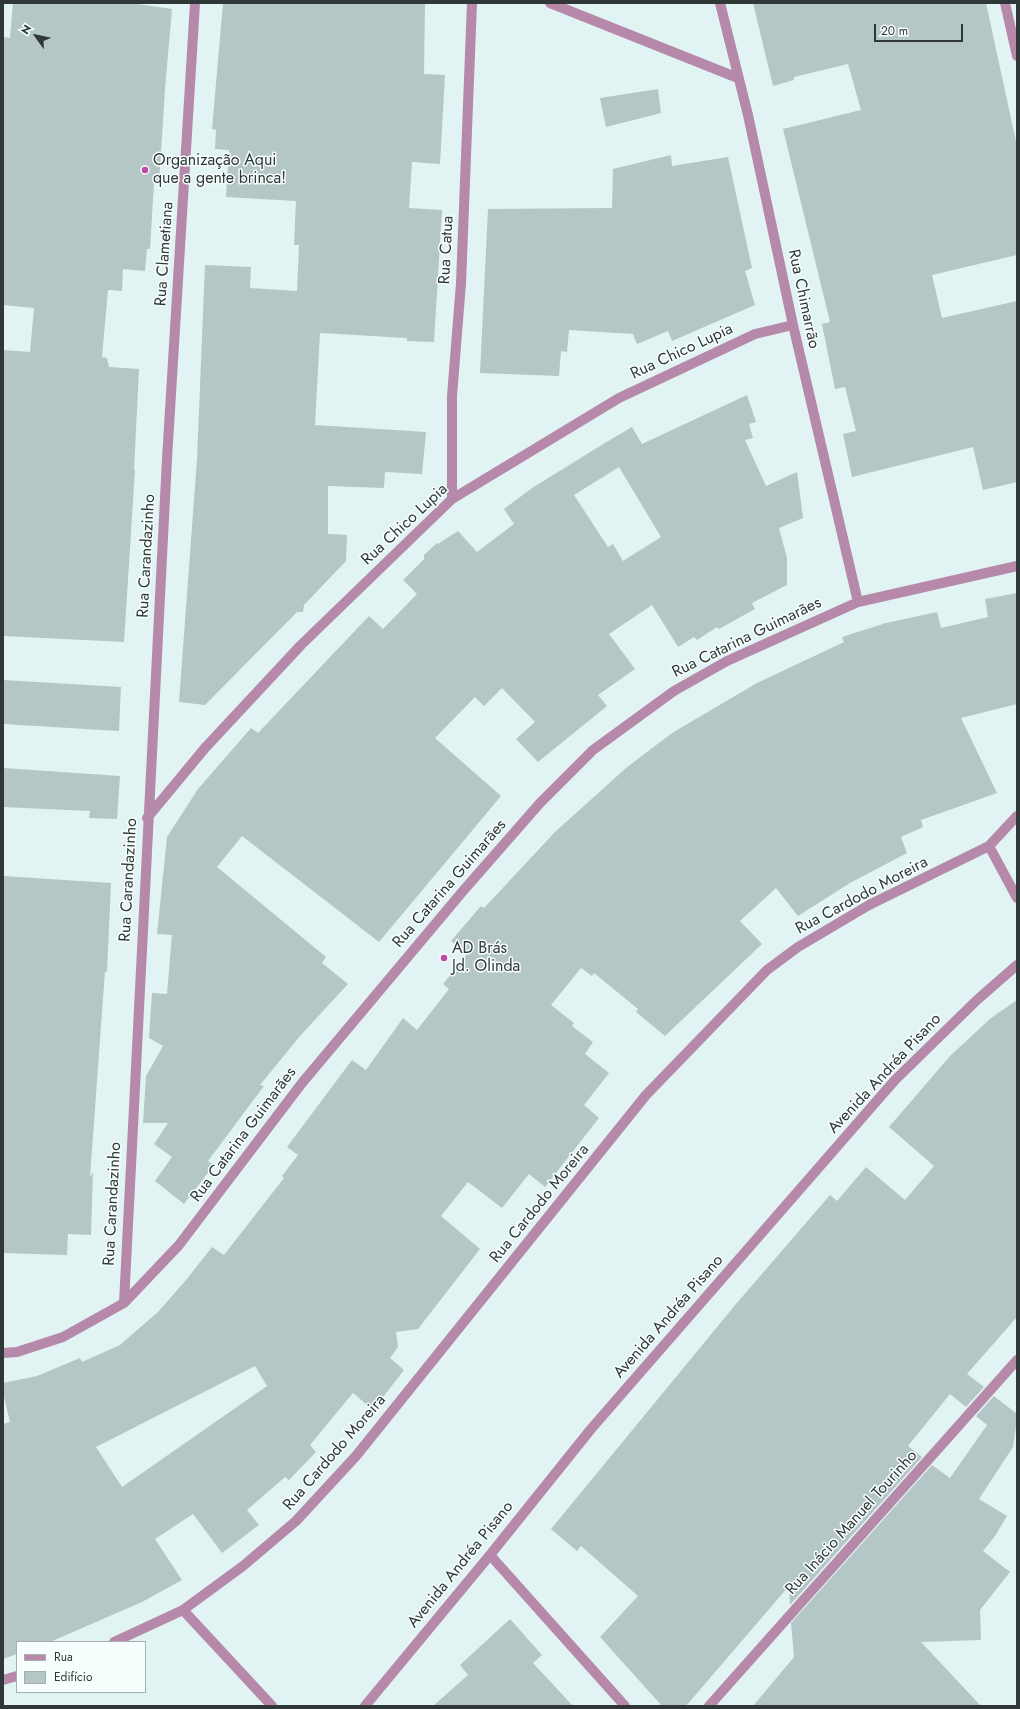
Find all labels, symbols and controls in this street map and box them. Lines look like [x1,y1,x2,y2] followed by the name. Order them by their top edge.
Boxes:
[16,16,56,56] north arrow
[876,16,965,42] scale bar
[17,21,35,37] text: N
[881,22,908,40] text: 20 m
[153,151,286,189] place label: Organização Aqui que a gente brinca!
[140,165,150,175] marker: Organização Aqui que a gente brinca!
[152,201,178,307] street label: Rua Clametiana
[436,215,458,285] street label: Rua Catua
[783,248,823,350] street label: Rua Chimarrão
[628,320,736,384] street label: Rua Chico Lupia
[358,480,452,570] street label: Rua Chico Lupia
[134,494,160,618] street label: Rua Carandazinho
[669,593,825,683] street label: Rua Catarina Guimarães
[389,816,511,952] street label: Rua Catarina Guimarães
[116,818,142,942] street label: Rua Carandazinho
[793,853,931,939] street label: Rua Cardodo Moreira
[452,939,520,977] place label: AD Brás Jd. Olinda
[439,953,449,963] marker: AD Brás Jd. Olinda
[824,1010,946,1138] street label: Avenida Andréa Pisano
[187,1064,301,1206] street label: Rua Catarina Guimarães
[486,1141,594,1267] street label: Rua Cardodo Moreira
[100,1142,126,1266] street label: Rua Carandazinho
[610,1251,728,1383] street label: Avenida Andréa Pisano
[280,1391,390,1515] street label: Rua Cardodo Moreira
[782,1447,922,1599] street label: Rua Inácio Manuel Tourinho
[404,1498,518,1632] street label: Avenida Andréa Pisano
[16,1641,146,1693] legend
[54,1648,73,1666] text: Rua
[54,1668,93,1686] text: Edifício

